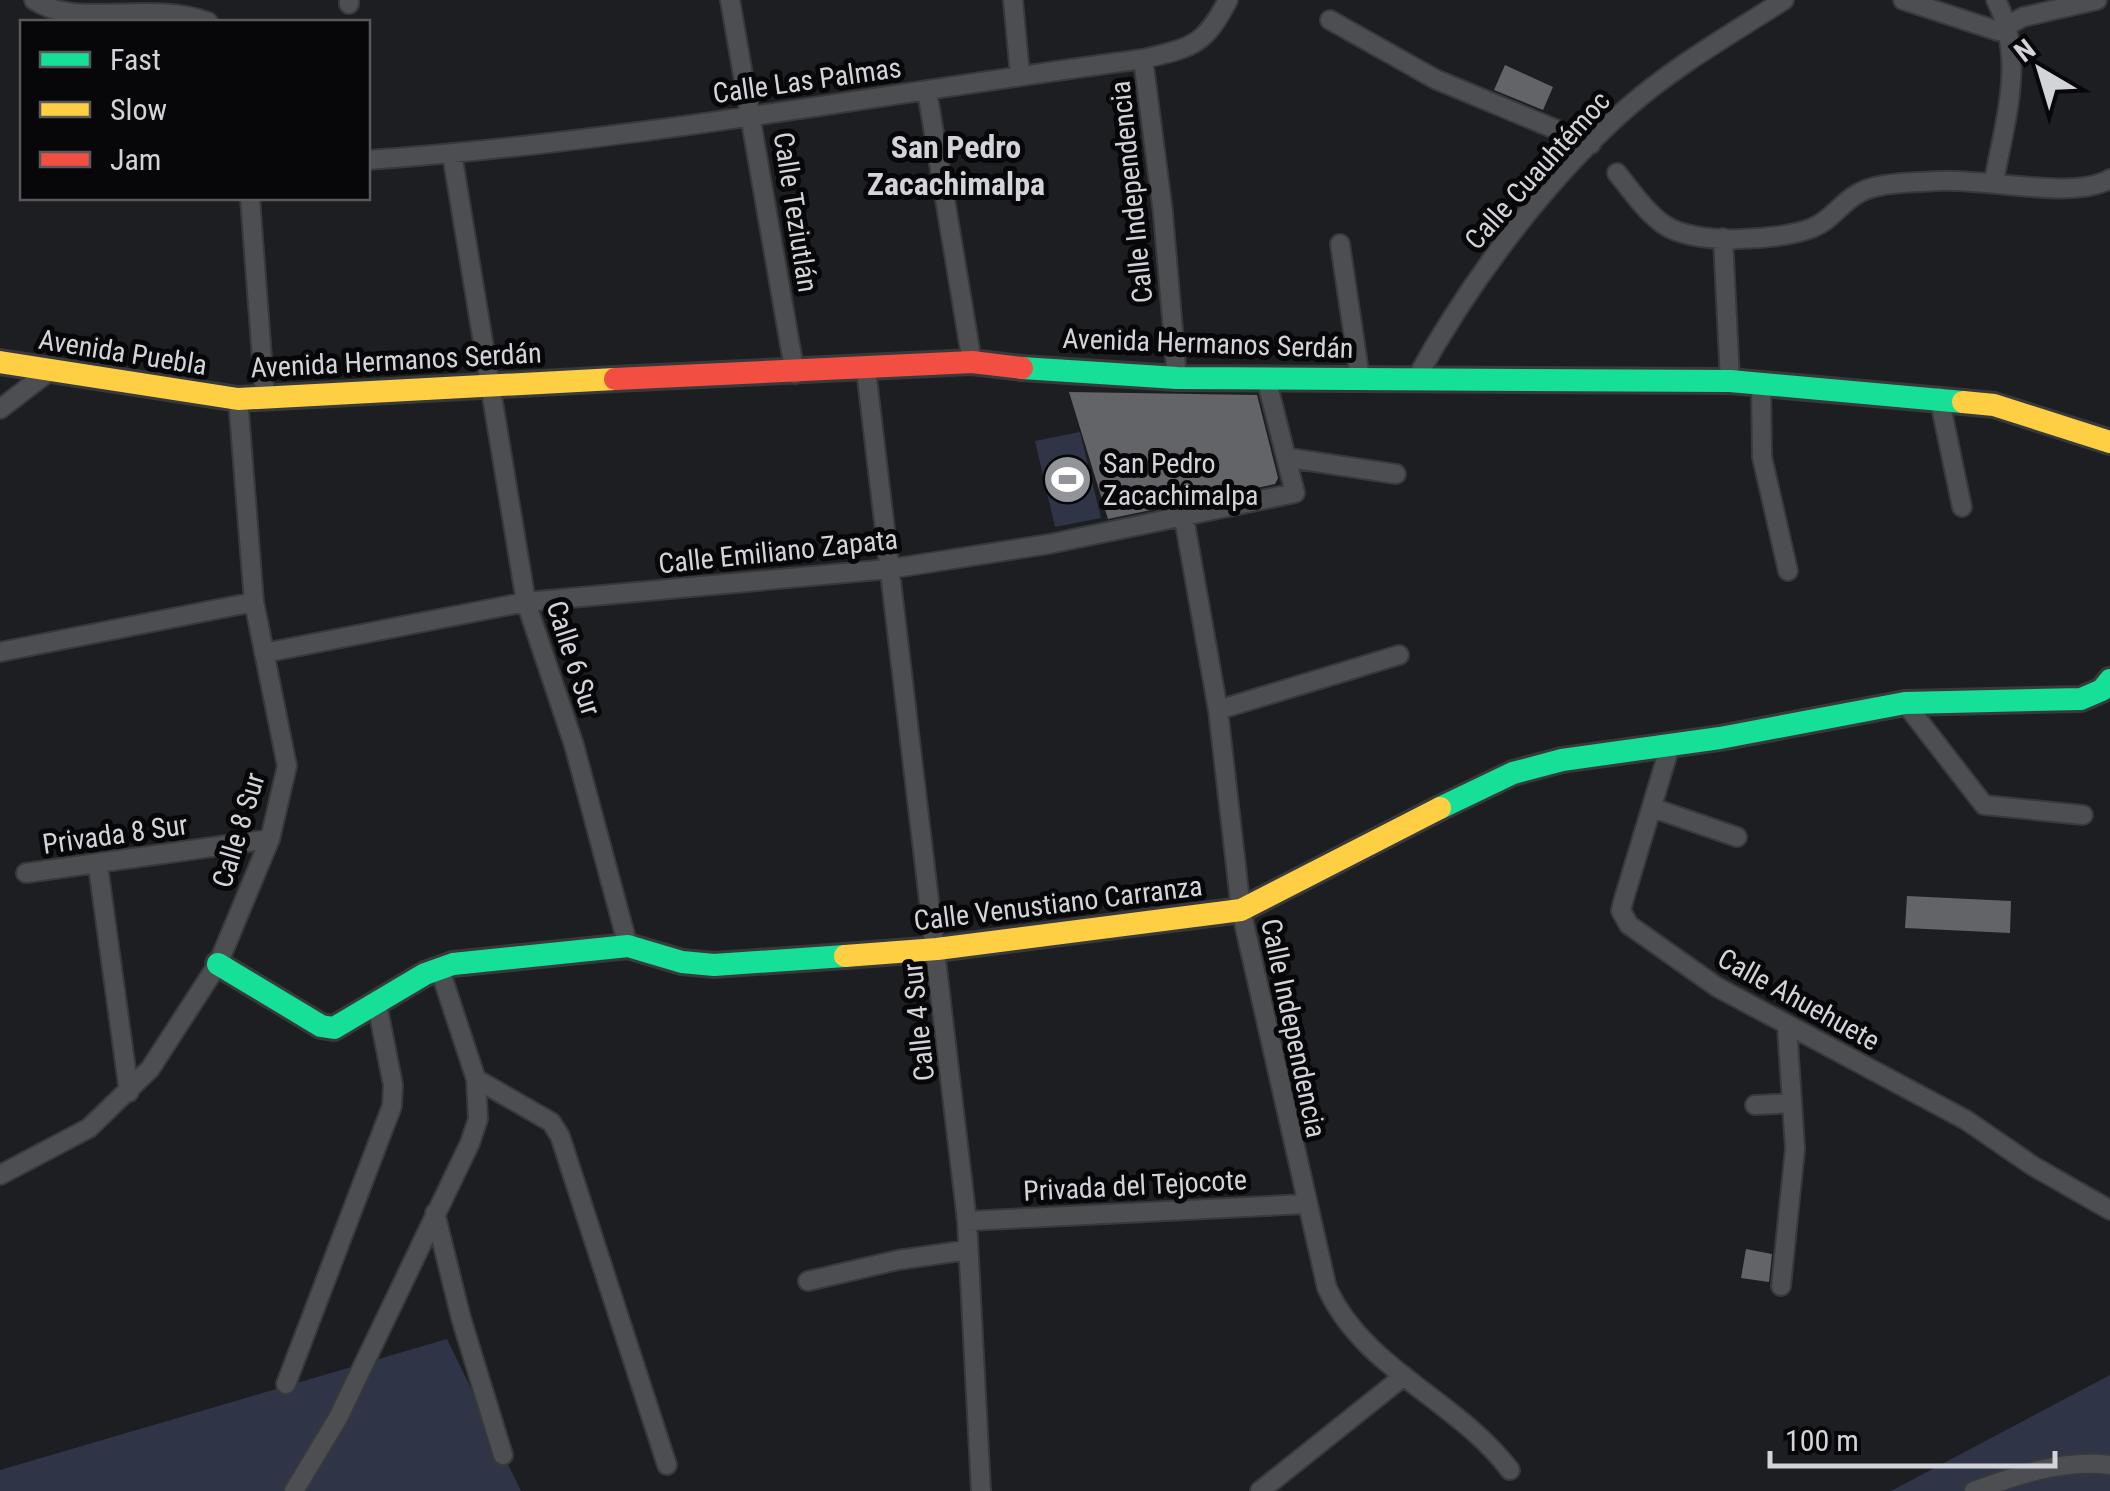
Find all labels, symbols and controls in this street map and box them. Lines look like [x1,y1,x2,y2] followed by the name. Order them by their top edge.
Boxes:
[20,20,370,200] legend
[1990,20,2090,120] north arrow
[2008,32,2042,69] text: N
[110,42,161,77] text: Fast
[711,51,903,110] street label: Calle Las Palmas
[1103,79,1160,305] street label: Calle Independencia
[1458,85,1617,256] street label: Calle Cuauhtémoc
[110,92,167,127] text: Slow
[867,128,1045,203] district label: San Pedro Zacachimalpa
[767,130,824,294] street label: Calle Teziutlán
[110,142,161,177] text: Jam
[1062,322,1354,365] street label: Avenida Hermanos Serdán
[36,323,209,382] street label: Avenida Puebla
[250,336,542,385] street label: Avenida Hermanos Serdán
[1103,447,1258,512] place label: San Pedro Zacachimalpa
[1042,453,1094,505] sports icon: San Pedro Zacachimalpa
[657,523,899,580] street label: Calle Emiliano Zapata
[540,597,608,720] street label: Calle 6 Sur
[205,769,272,892] street label: Calle 8 Sur
[40,808,190,861] street label: Privada 8 Sur
[912,869,1204,938] street label: Calle Venustiano Carranza
[1254,916,1333,1141] street label: Calle Independencia
[1712,941,1885,1057] street label: Calle Ahuehuete
[896,961,941,1083] street label: Calle 4 Sur
[1022,1163,1248,1208] street label: Privada del Tejocote
[1770,1406,2055,1468] scale bar
[1785,1423,1859,1458] text: 100 m

